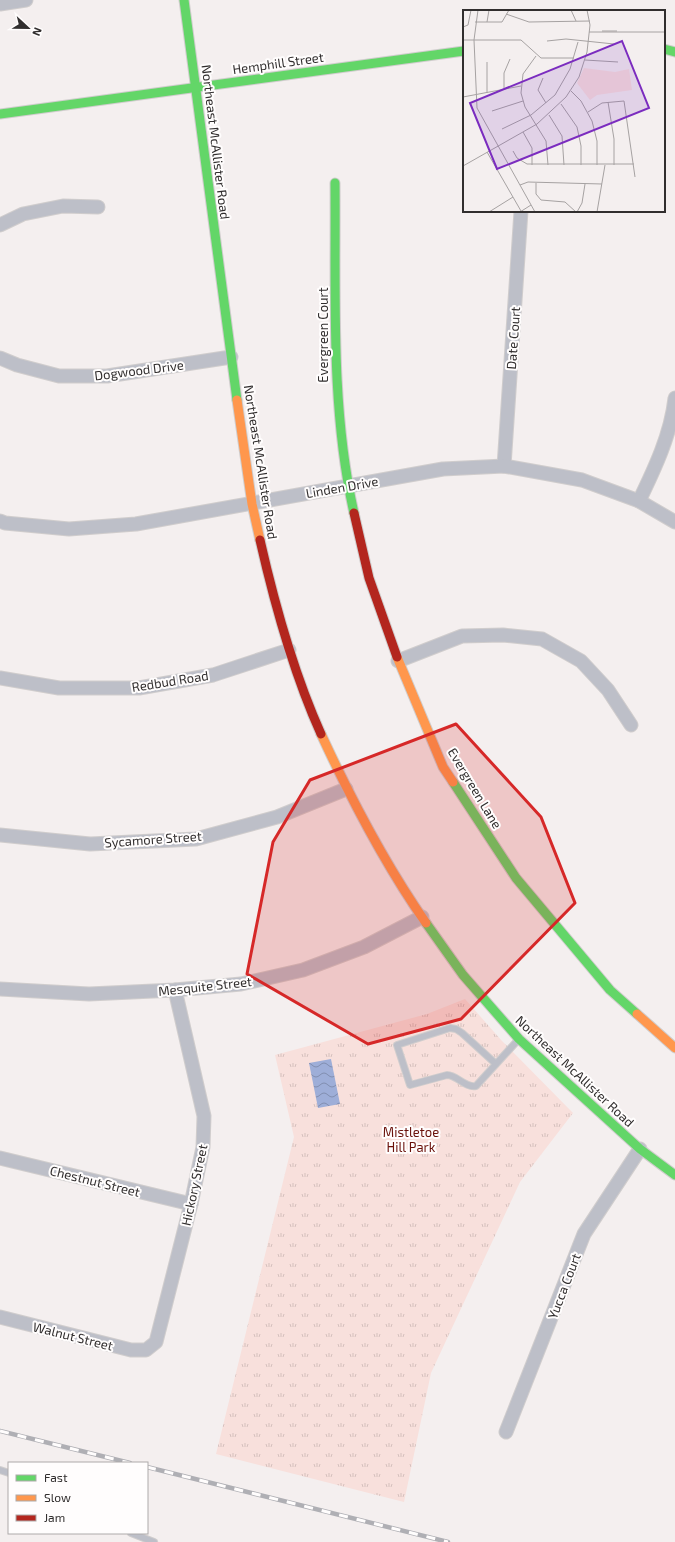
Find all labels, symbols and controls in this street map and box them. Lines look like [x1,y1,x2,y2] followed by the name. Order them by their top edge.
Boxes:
[8,8,48,48] north arrow
[463,10,665,212] inset map
[30,26,45,38] text: N
[231,49,325,77] street label: Hemphill Street
[199,64,233,220] street label: Northeast McAllister Road
[315,287,331,383] street label: Evergreen Court
[503,306,523,370] street label: Date Court
[93,357,185,383] street label: Dogwood Drive
[241,384,281,540] street label: Northeast McAllister Road
[305,473,379,501] street label: Linden Drive
[130,667,210,695] street label: Redbud Road
[445,745,505,831] street label: Evergreen Lane
[104,828,202,850] street label: Sycamore Street
[157,973,253,999] street label: Mesquite Street
[513,1012,637,1130] street label: Northeast McAllister Road
[383,1124,439,1155] park label: Mistletoe Hill Park
[178,1143,210,1227] street label: Hickory Street
[48,1162,142,1200] street label: Chestnut Street
[544,1251,584,1321] street label: Yucca Court
[31,1318,115,1354] street label: Walnut Street
[8,1462,148,1534] legend
[44,1470,68,1484] text: Fast
[44,1490,71,1504] text: Slow
[44,1510,65,1524] text: Jam

